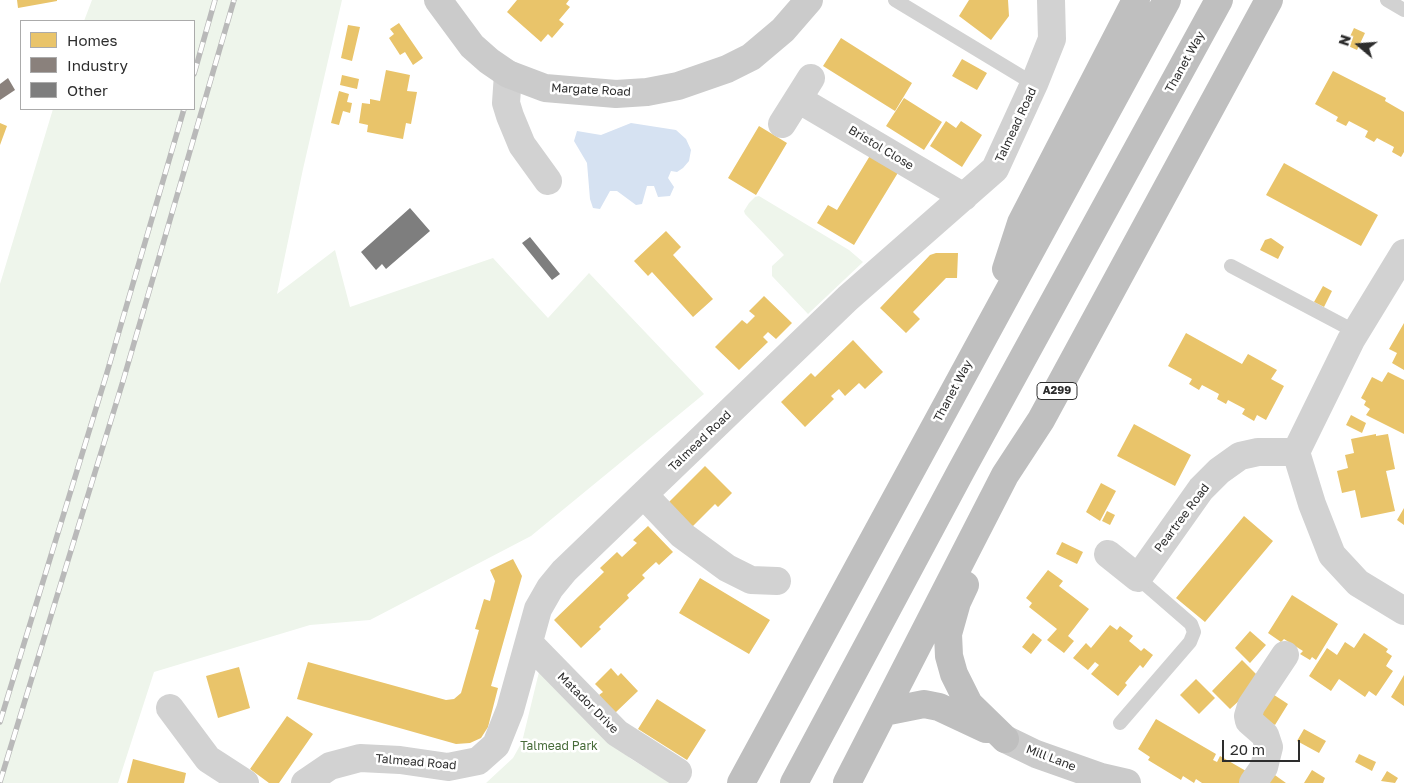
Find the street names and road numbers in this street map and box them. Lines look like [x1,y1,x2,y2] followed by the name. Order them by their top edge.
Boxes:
[1162,29,1208,95] street label: Thanet Way
[551,81,631,99] street label: Margate Road
[992,85,1040,165] street label: Talmead Road
[846,123,916,173] street label: Bristol Close
[931,358,975,424] street label: Thanet Way
[1037,382,1077,400] road number: A299
[666,408,734,474] street label: Talmead Road
[1152,481,1212,555] street label: Peartree Road
[554,669,622,737] street label: Matador Drive
[1024,742,1078,774] street label: Mill Lane
[375,751,457,773] street label: Talmead Road

